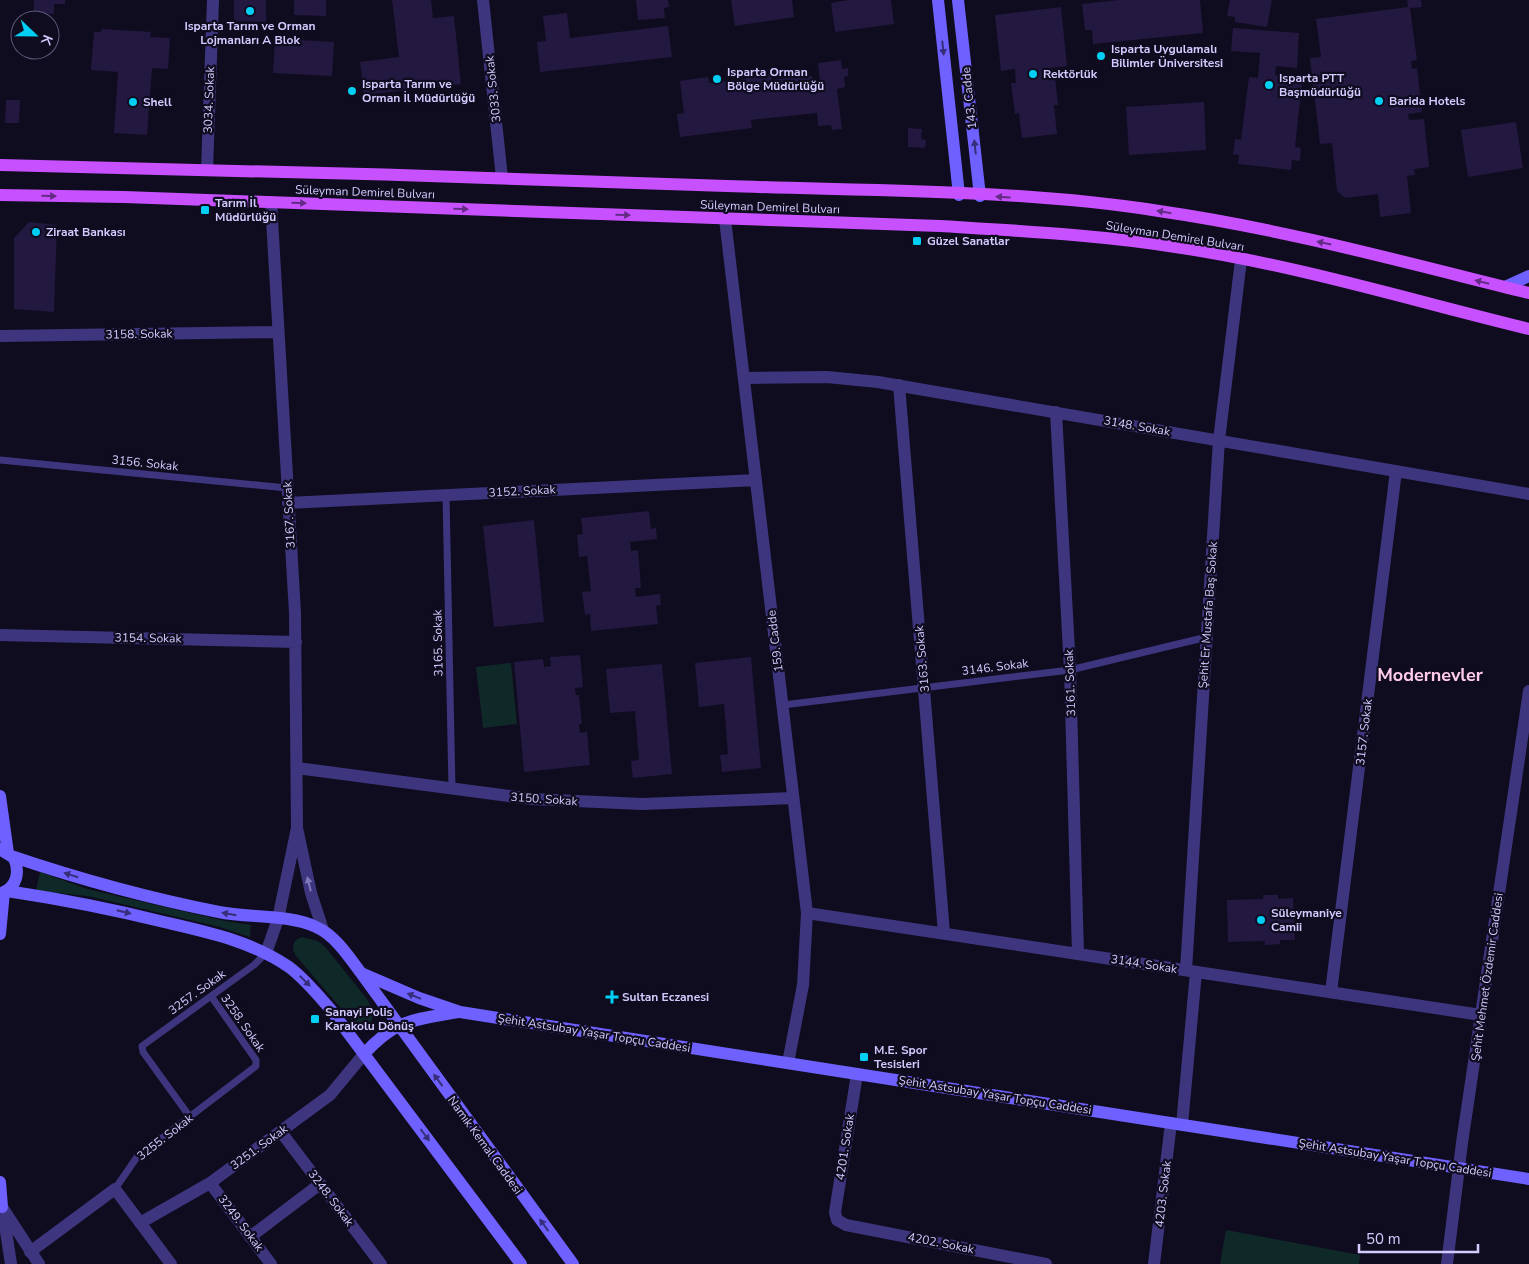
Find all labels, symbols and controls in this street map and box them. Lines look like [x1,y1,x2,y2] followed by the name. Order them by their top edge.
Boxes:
[244,5,256,17] marker: Isparta Tarım ve Orman Lojmanları A Blok
[10,10,60,60] north arrow
[184,18,316,48] place label: Isparta Tarım ve Orman Lojmanları A Blok
[36,32,57,48] text: K
[939,41,947,57] one-way arrow
[1111,41,1223,71] place label: Isparta Uygulamalı Bilimler Üniversitesi
[1095,50,1107,62] marker: Isparta Uygulamalı Bilimler Üniversitesi
[481,54,504,123] street label: 3033. Sokak
[727,64,824,94] place label: Isparta Orman Bölge Müdürlüğü
[200,65,218,134] street label: 3034. Sokak
[958,66,980,130] street label: 143. Cadde
[1043,66,1098,82] place label: Rektörlük
[1027,68,1039,80] marker: Rektörlük
[1279,70,1361,100] place label: Isparta PTT Başmüdürlüğü
[711,73,723,85] marker: Isparta Orman Bölge Müdürlüğü
[362,76,475,106] place label: Isparta Tarım ve Orman İl Müdürlüğü
[1263,79,1275,91] marker: Isparta PTT Başmüdürlüğü
[346,85,358,97] marker: Isparta Tarım ve Orman İl Müdürlüğü
[1389,93,1466,109] place label: Barida Hotels
[143,94,172,110] place label: Shell
[1373,95,1385,107] marker: Barida Hotels
[127,96,139,108] marker: Shell
[970,139,978,155] one-way arrow
[295,182,435,202] street label: Süleyman Demirel Bulvarı
[41,192,57,200] one-way arrow
[994,192,1010,200] one-way arrow
[215,195,276,225] place label: Tarım İl Müdürlüğü
[700,197,840,217] street label: Süleyman Demirel Bulvarı
[291,200,307,208] one-way arrow
[199,204,211,216] marker: Tarım İl Müdürlüğü
[453,206,469,214] one-way arrow
[1156,207,1172,215] one-way arrow
[616,211,632,219] one-way arrow
[1105,217,1245,255] street label: Süleyman Demirel Bulvarı
[46,224,126,240] place label: Ziraat Bankası
[30,226,42,238] marker: Ziraat Bankası
[927,233,1010,249] place label: Güzel Sanatlar
[911,235,923,247] marker: Güzel Sanatlar
[1316,239,1331,247] one-way arrow
[1474,278,1489,286] one-way arrow
[105,325,174,343] street label: 3158. Sokak
[1103,412,1172,440] street label: 3148. Sokak
[111,452,180,475] street label: 3156. Sokak
[279,480,299,549] street label: 3167. Sokak
[488,481,557,501] street label: 3152. Sokak
[1195,540,1221,689] street label: Şehit Er Mustafa Baş Sokak
[429,608,447,677] street label: 3165. Sokak
[763,609,787,673] street label: 159. Cadde
[911,624,933,693] street label: 3163. Sokak
[114,629,183,647] street label: 3154. Sokak
[1061,648,1079,717] street label: 3161. Sokak
[961,655,1030,679] street label: 3146. Sokak
[1377,663,1483,687] district label: Modernevler
[1352,697,1376,766] street label: 3157. Sokak
[510,789,579,809] street label: 3150. Sokak
[64,871,79,879] one-way arrow
[305,876,313,891] one-way arrow
[1467,892,1507,1062] street label: Şehit Mehmet Özdemir Caddesi
[1271,905,1342,935] place label: Süleymaniye Camii
[116,908,131,916] one-way arrow
[221,909,237,917] one-way arrow
[1255,914,1267,926] marker: Süleymaniye Camii
[1110,951,1179,977] street label: 3144. Sokak
[165,965,230,1018] street label: 3257. Sokak
[299,975,311,987] one-way arrow
[622,989,709,1005] place label: Sultan Eczanesi
[217,991,269,1056] street label: 3258. Sokak
[606,991,618,1003] marker: Sultan Eczanesi
[406,992,421,1000] one-way arrow
[325,1004,414,1034] place label: Sanayi Polis Karakolu Dönüş
[496,1010,692,1056] street label: Şehit Astsubay Yaşar Topçu Caddesi
[309,1013,321,1025] marker: Sanayi Polis Karakolu Dönüş
[874,1042,928,1072] place label: M.E. Spor Tesisleri
[858,1051,870,1063] marker: M.E. Spor Tesisleri
[897,1072,1093,1118] street label: Şehit Astsubay Yaşar Topçu Caddesi
[433,1073,443,1087] one-way arrow
[444,1093,526,1197] street label: Namık Kemal Caddesi
[134,1109,197,1164] street label: 3255. Sokak
[832,1112,858,1181] street label: 4201. Sokak
[227,1120,292,1173] street label: 3251. Sokak
[419,1128,430,1141] one-way arrow
[1297,1135,1493,1181] street label: Şehit Astsubay Yaşar Topçu Caddesi
[1151,1159,1175,1228] street label: 4203. Sokak
[304,1166,358,1230] street label: 3248. Sokak
[214,1191,268,1255] street label: 3249. Sokak
[539,1219,550,1232] one-way arrow
[1359,1222,1478,1254] scale bar
[907,1229,976,1257] street label: 4202. Sokak
[1366,1229,1401,1249] text: 50 m

